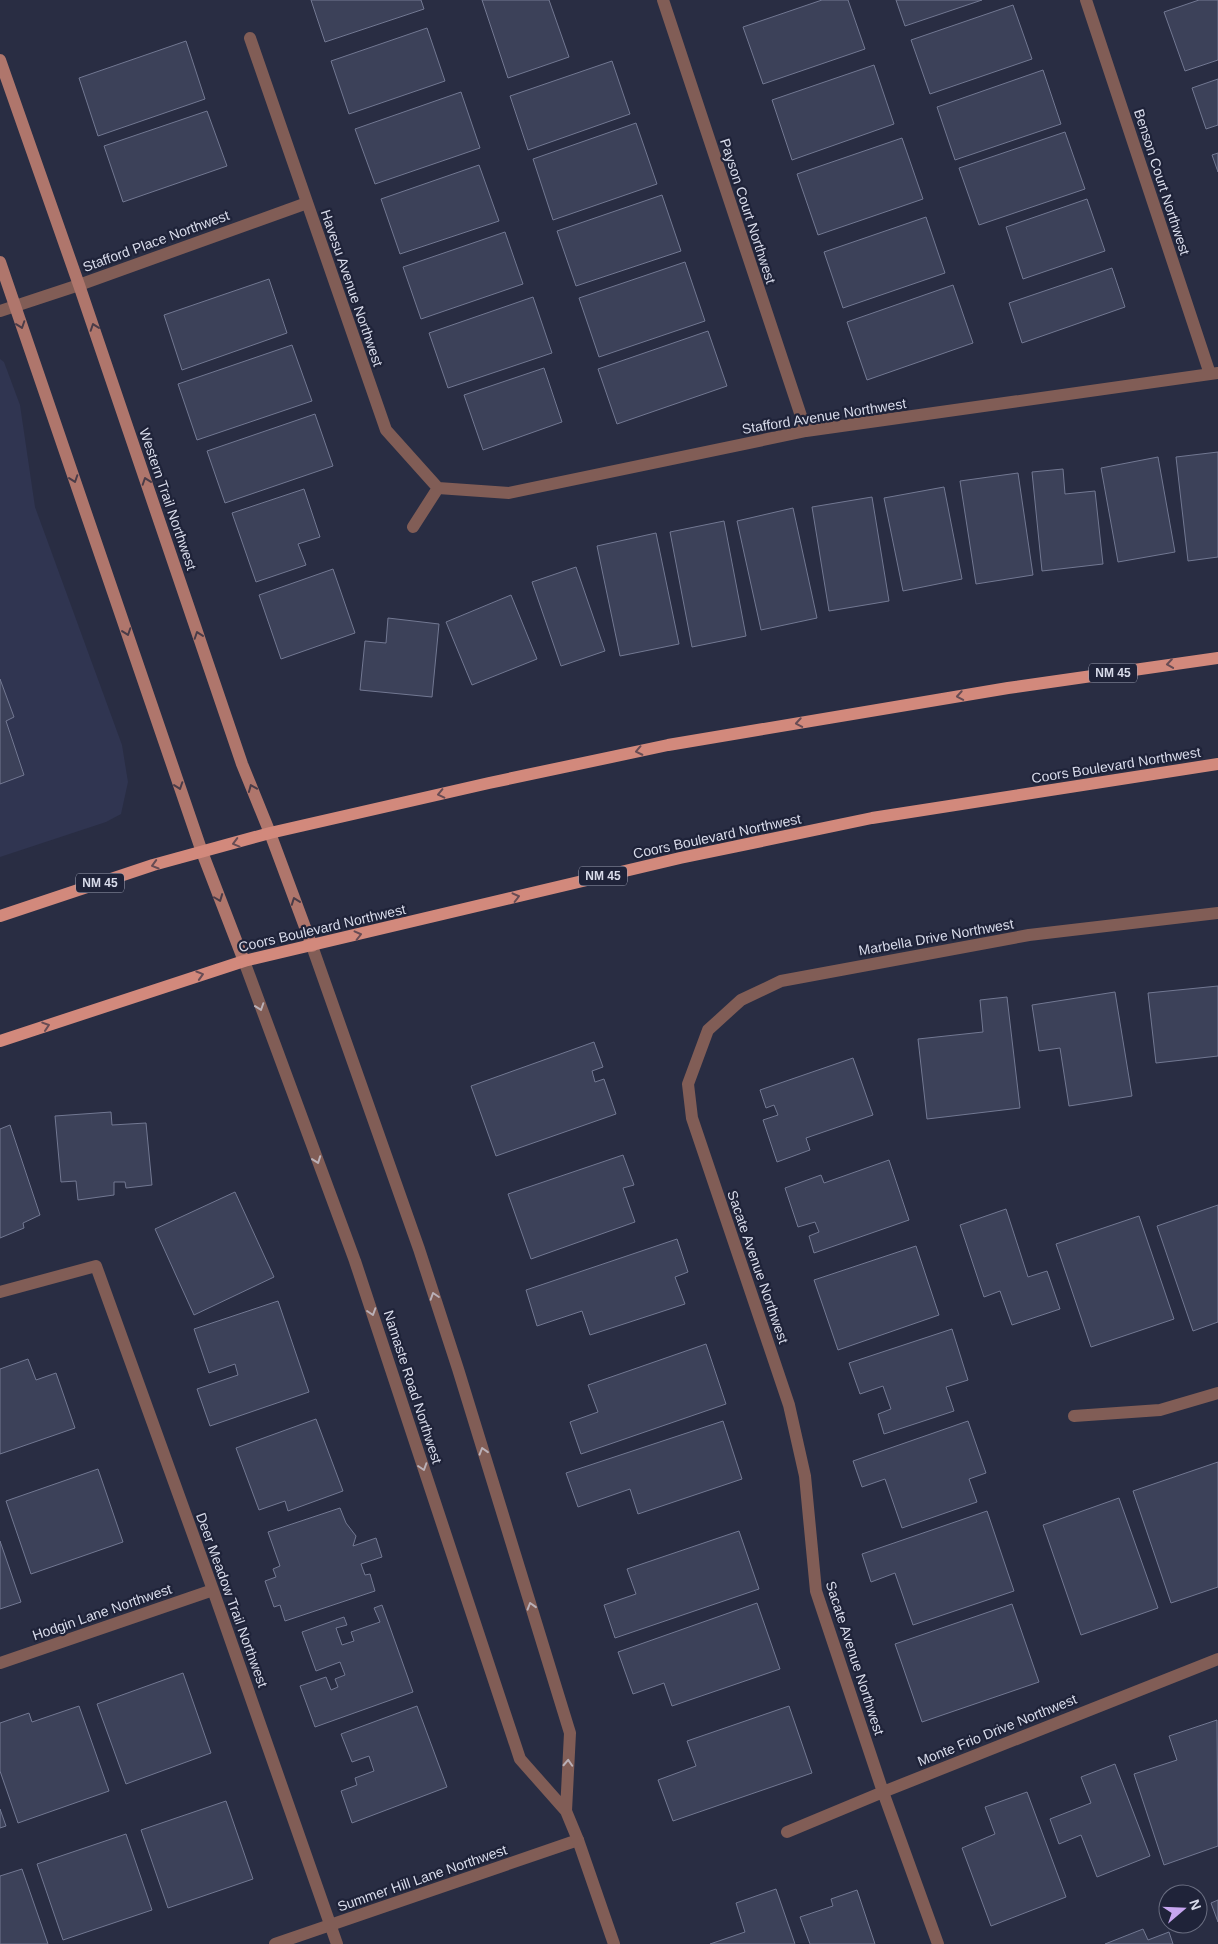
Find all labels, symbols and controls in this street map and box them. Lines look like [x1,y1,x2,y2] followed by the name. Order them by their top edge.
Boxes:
[1131,107,1193,257] street label: Benson Court Northwest
[717,136,779,286] street label: Payson Court Northwest
[81,207,231,275] street label: Stafford Place Northwest
[318,208,386,369] street label: Havesu Avenue Northwest
[16,320,26,329] one-way arrow
[89,323,99,332] one-way arrow
[741,395,907,437] street label: Stafford Avenue Northwest
[136,426,200,572] street label: Western Trail Northwest
[68,474,78,482] one-way arrow
[142,477,152,486] one-way arrow
[121,628,131,636] one-way arrow
[194,631,204,640] one-way arrow
[1165,658,1173,669] one-way arrow
[1089,664,1137,682] road number: NM 45
[955,691,964,701] one-way arrow
[795,718,804,728] one-way arrow
[1030,744,1202,786] street label: Coors Boulevard Northwest
[635,746,644,756] one-way arrow
[173,781,183,790] one-way arrow
[247,784,258,793] one-way arrow
[437,788,446,799] one-way arrow
[632,810,802,862] street label: Coors Boulevard Northwest
[231,837,240,848] one-way arrow
[151,859,159,869] one-way arrow
[579,866,627,886] road number: NM 45
[76,874,124,892] road number: NM 45
[512,892,521,903] one-way arrow
[213,893,223,902] one-way arrow
[291,897,301,905] one-way arrow
[237,901,407,955] street label: Coors Boulevard Northwest
[857,915,1015,959] street label: Marbella Drive Northwest
[353,930,362,941] one-way arrow
[196,970,204,980] one-way arrow
[254,1003,264,1011] one-way arrow
[42,1022,50,1032] one-way arrow
[311,1155,321,1163] one-way arrow
[724,1188,792,1346] street label: Sacate Avenue Northwest
[430,1292,440,1300] one-way arrow
[366,1308,376,1316] one-way arrow
[381,1308,445,1466] street label: Namaste Road Northwest
[479,1447,489,1455] one-way arrow
[418,1462,428,1470] one-way arrow
[193,1511,271,1689] street label: Deer Meadow Trail Northwest
[823,1579,887,1737] street label: Sacate Avenue Northwest
[30,1581,174,1643] street label: Hodgin Lane Northwest
[526,1602,536,1611] one-way arrow
[915,1691,1079,1769] street label: Monte Frio Drive Northwest
[563,1758,574,1766] one-way arrow
[335,1841,509,1915] street label: Summer Hill Lane Northwest
[1158,1884,1208,1934] north arrow
[1186,1897,1205,1912] text: N

